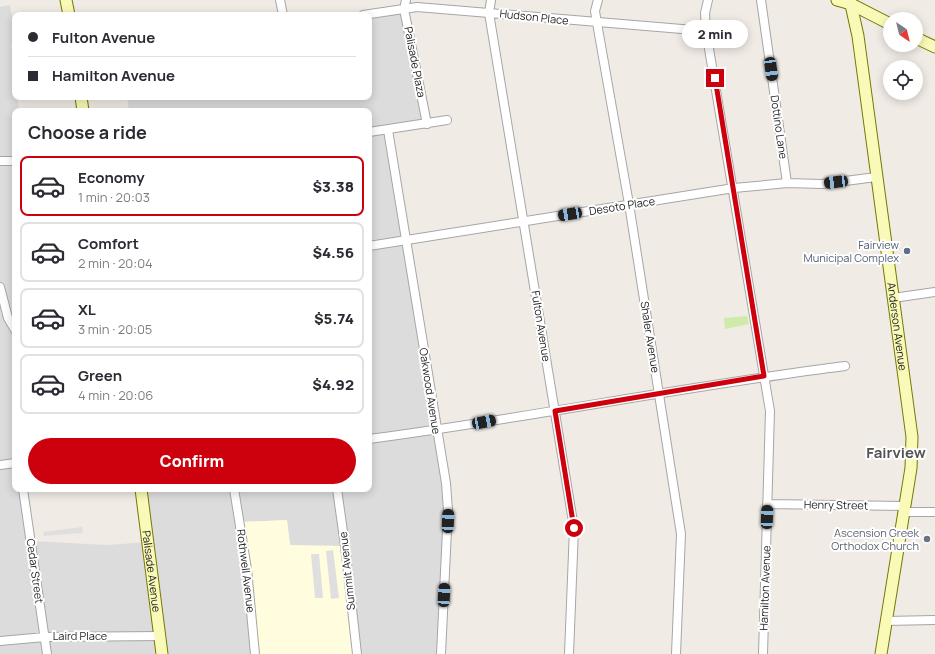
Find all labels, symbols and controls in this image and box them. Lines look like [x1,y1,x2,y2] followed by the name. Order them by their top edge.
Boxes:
[499,5,570,28] street label: Hudson Place
[883,12,923,52] north arrow
[883,12,923,100] map controls
[682,20,748,48] callout: 2 min
[401,25,430,98] street label: Palisade Plaza
[698,25,732,43] text: 2 min
[52,27,155,48] text: Fulton Avenue
[763,56,779,82] car
[883,60,923,100] button: locate
[52,65,175,86] text: Hamilton Avenue
[706,69,724,87] route end
[768,94,791,160] street label: Dottino Lane
[28,120,147,144] text: Choose a ride
[78,167,145,188] text: Economy
[30,168,66,204] icon: car
[823,175,849,189] car
[313,176,354,197] text: $3.38
[78,188,150,206] text: 1 min · 20:03
[588,193,657,218] street label: Desoto Place
[557,206,583,222] car
[78,233,139,254] text: Comfort
[30,234,66,270] icon: car
[803,237,900,265] place label: Fairview Municipal Complex
[312,242,354,263] text: $4.56
[902,246,912,256] marker: Fairview Municipal Complex
[78,254,153,272] text: 2 min · 20:04
[884,281,911,372] street label: Anderson Avenue
[528,289,555,363] street label: Fulton Avenue
[78,299,96,320] text: XL
[30,300,66,336] icon: car
[637,300,664,374] street label: Shaler Avenue
[314,308,354,329] text: $5.74
[78,320,152,338] text: 3 min · 20:05
[416,347,445,436] street label: Oakwood Avenue
[78,365,122,386] text: Green
[30,366,66,402] icon: car
[312,374,354,395] text: $4.92
[78,386,153,404] text: 4 min · 20:06
[471,414,497,430] car
[28,438,356,484] button: Confirm
[866,442,926,463] district label: Fairview
[804,496,868,513] street label: Henry Street
[761,505,773,529] car
[442,509,454,533] car
[565,519,583,537] route start
[831,525,920,553] place label: Ascension Greek Orthodox Church
[234,528,259,614] street label: Rothwell Avenue
[139,529,165,614] street label: Palisade Avenue
[335,531,358,611] street label: Summit Avenue
[922,534,932,544] marker: Ascension Greek Orthodox Church
[24,538,47,604] street label: Cedar Street
[756,545,774,631] street label: Hamilton Avenue
[437,583,451,607] car
[53,628,108,643] street label: Laird Place

